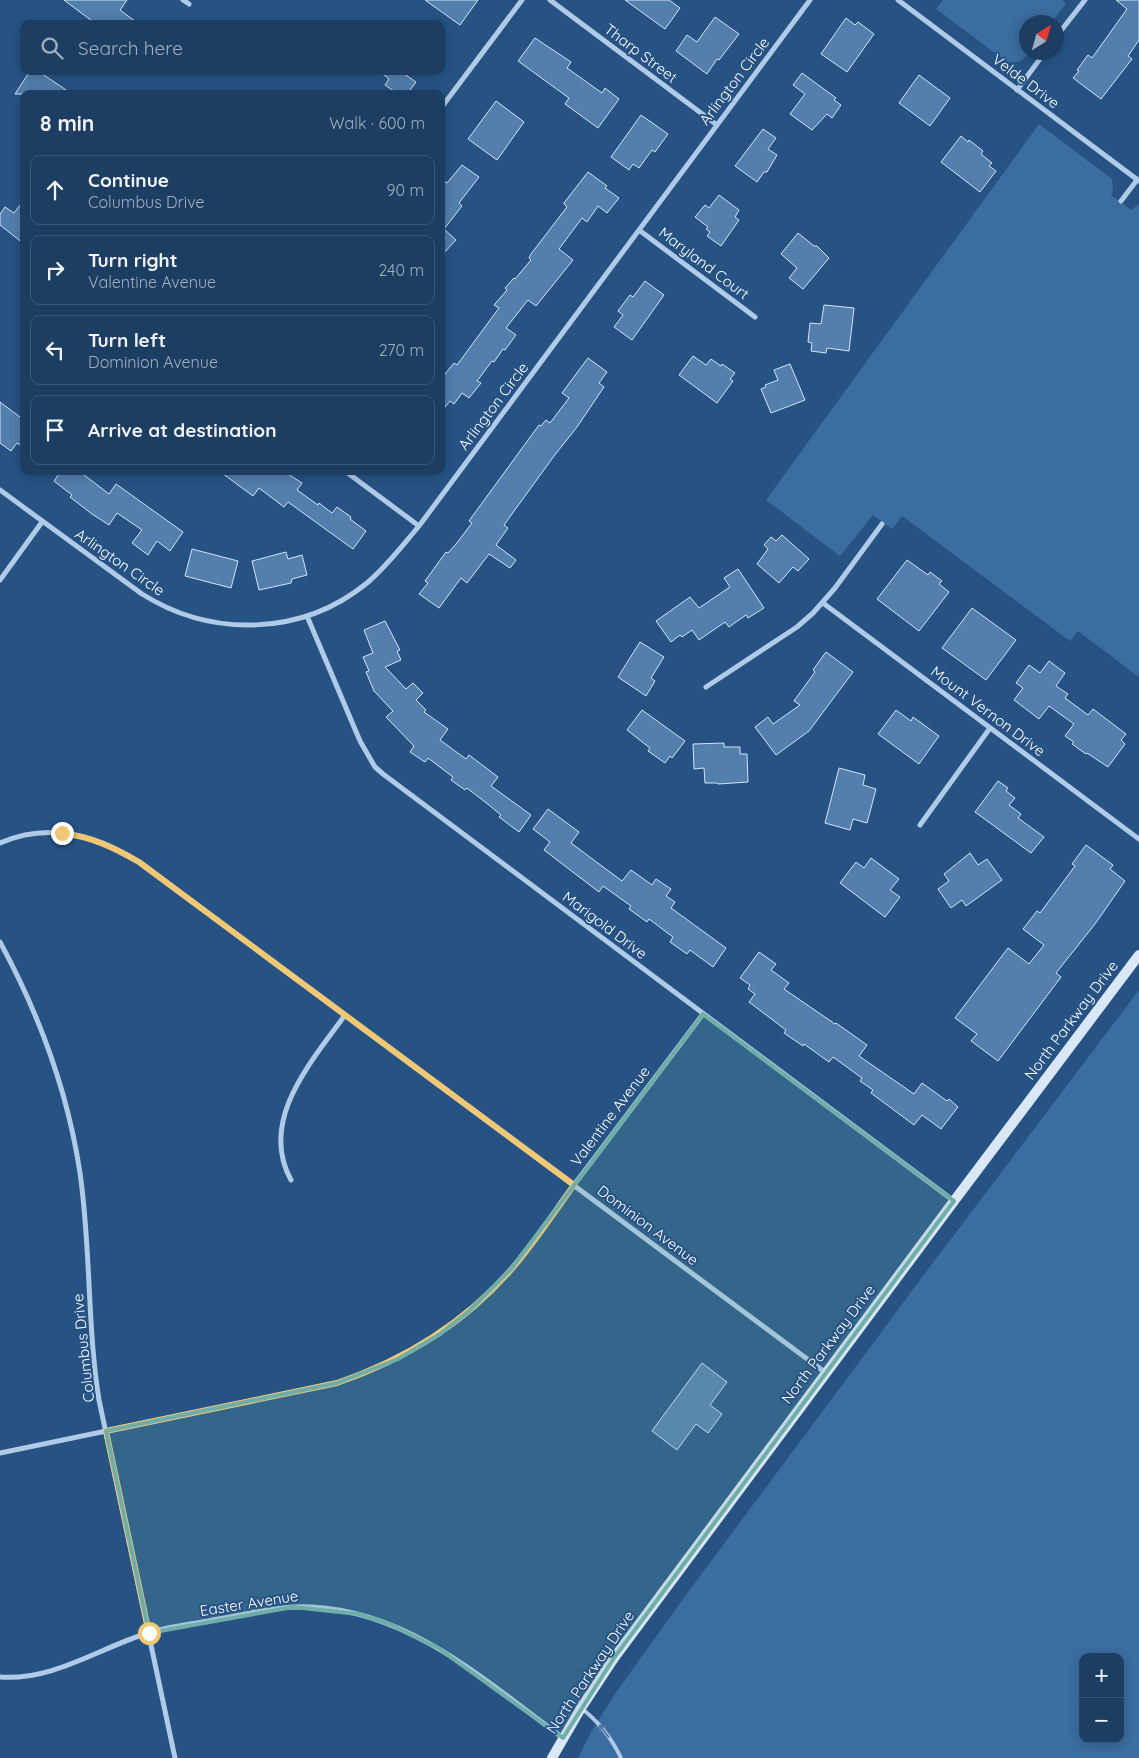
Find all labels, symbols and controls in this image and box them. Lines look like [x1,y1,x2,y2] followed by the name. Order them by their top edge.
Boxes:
[1019,15,1064,60] north arrow
[601,19,681,87] street label: Tharp Street
[20,20,445,75] search box
[695,33,773,129] street label: Arlington Circle
[38,34,66,62] icon: search
[78,36,183,60] text: Search here
[989,50,1063,112] street label: Velde Drive
[40,110,94,136] text: 8 min
[329,113,425,133] text: Walk · 600 m
[88,168,169,192] text: Continue
[41,176,69,204] icon: ahead
[387,180,424,200] text: 90 m
[88,192,205,212] text: Columbus Drive
[655,223,753,303] street label: Maryland Court
[88,248,177,272] text: Turn right
[41,256,69,284] icon: right
[378,260,424,280] text: 240 m
[88,272,216,292] text: Valentine Avenue
[88,328,166,352] text: Turn left
[41,336,69,364] icon: left
[379,340,424,360] text: 270 m
[88,352,218,372] text: Dominion Avenue
[454,358,532,454] street label: Arlington Circle
[41,416,69,444] icon: arrive
[88,418,277,442] text: Arrive at destination
[72,524,168,600] street label: Arlington Circle
[927,662,1049,760] street label: Mount Vernon Drive
[51,822,74,845] route end
[559,887,651,963] street label: Marigold Drive
[1020,957,1122,1083] street label: North Parkway Drive
[566,1062,654,1170] street label: Valentine Avenue
[594,1181,702,1269] street label: Dominion Avenue
[777,1281,879,1407] street label: North Parkway Drive
[68,1293,98,1403] street label: Columbus Drive
[198,1586,300,1620] street label: Easter Avenue
[542,1607,638,1737] street label: North Parkway Drive
[138,1622,161,1645] route start
[1079,1653,1124,1743] map controls
[1079,1653,1124,1698] button: +
[1079,1698,1124,1743] button: −
[599,1724,609,1738] one-way arrow

